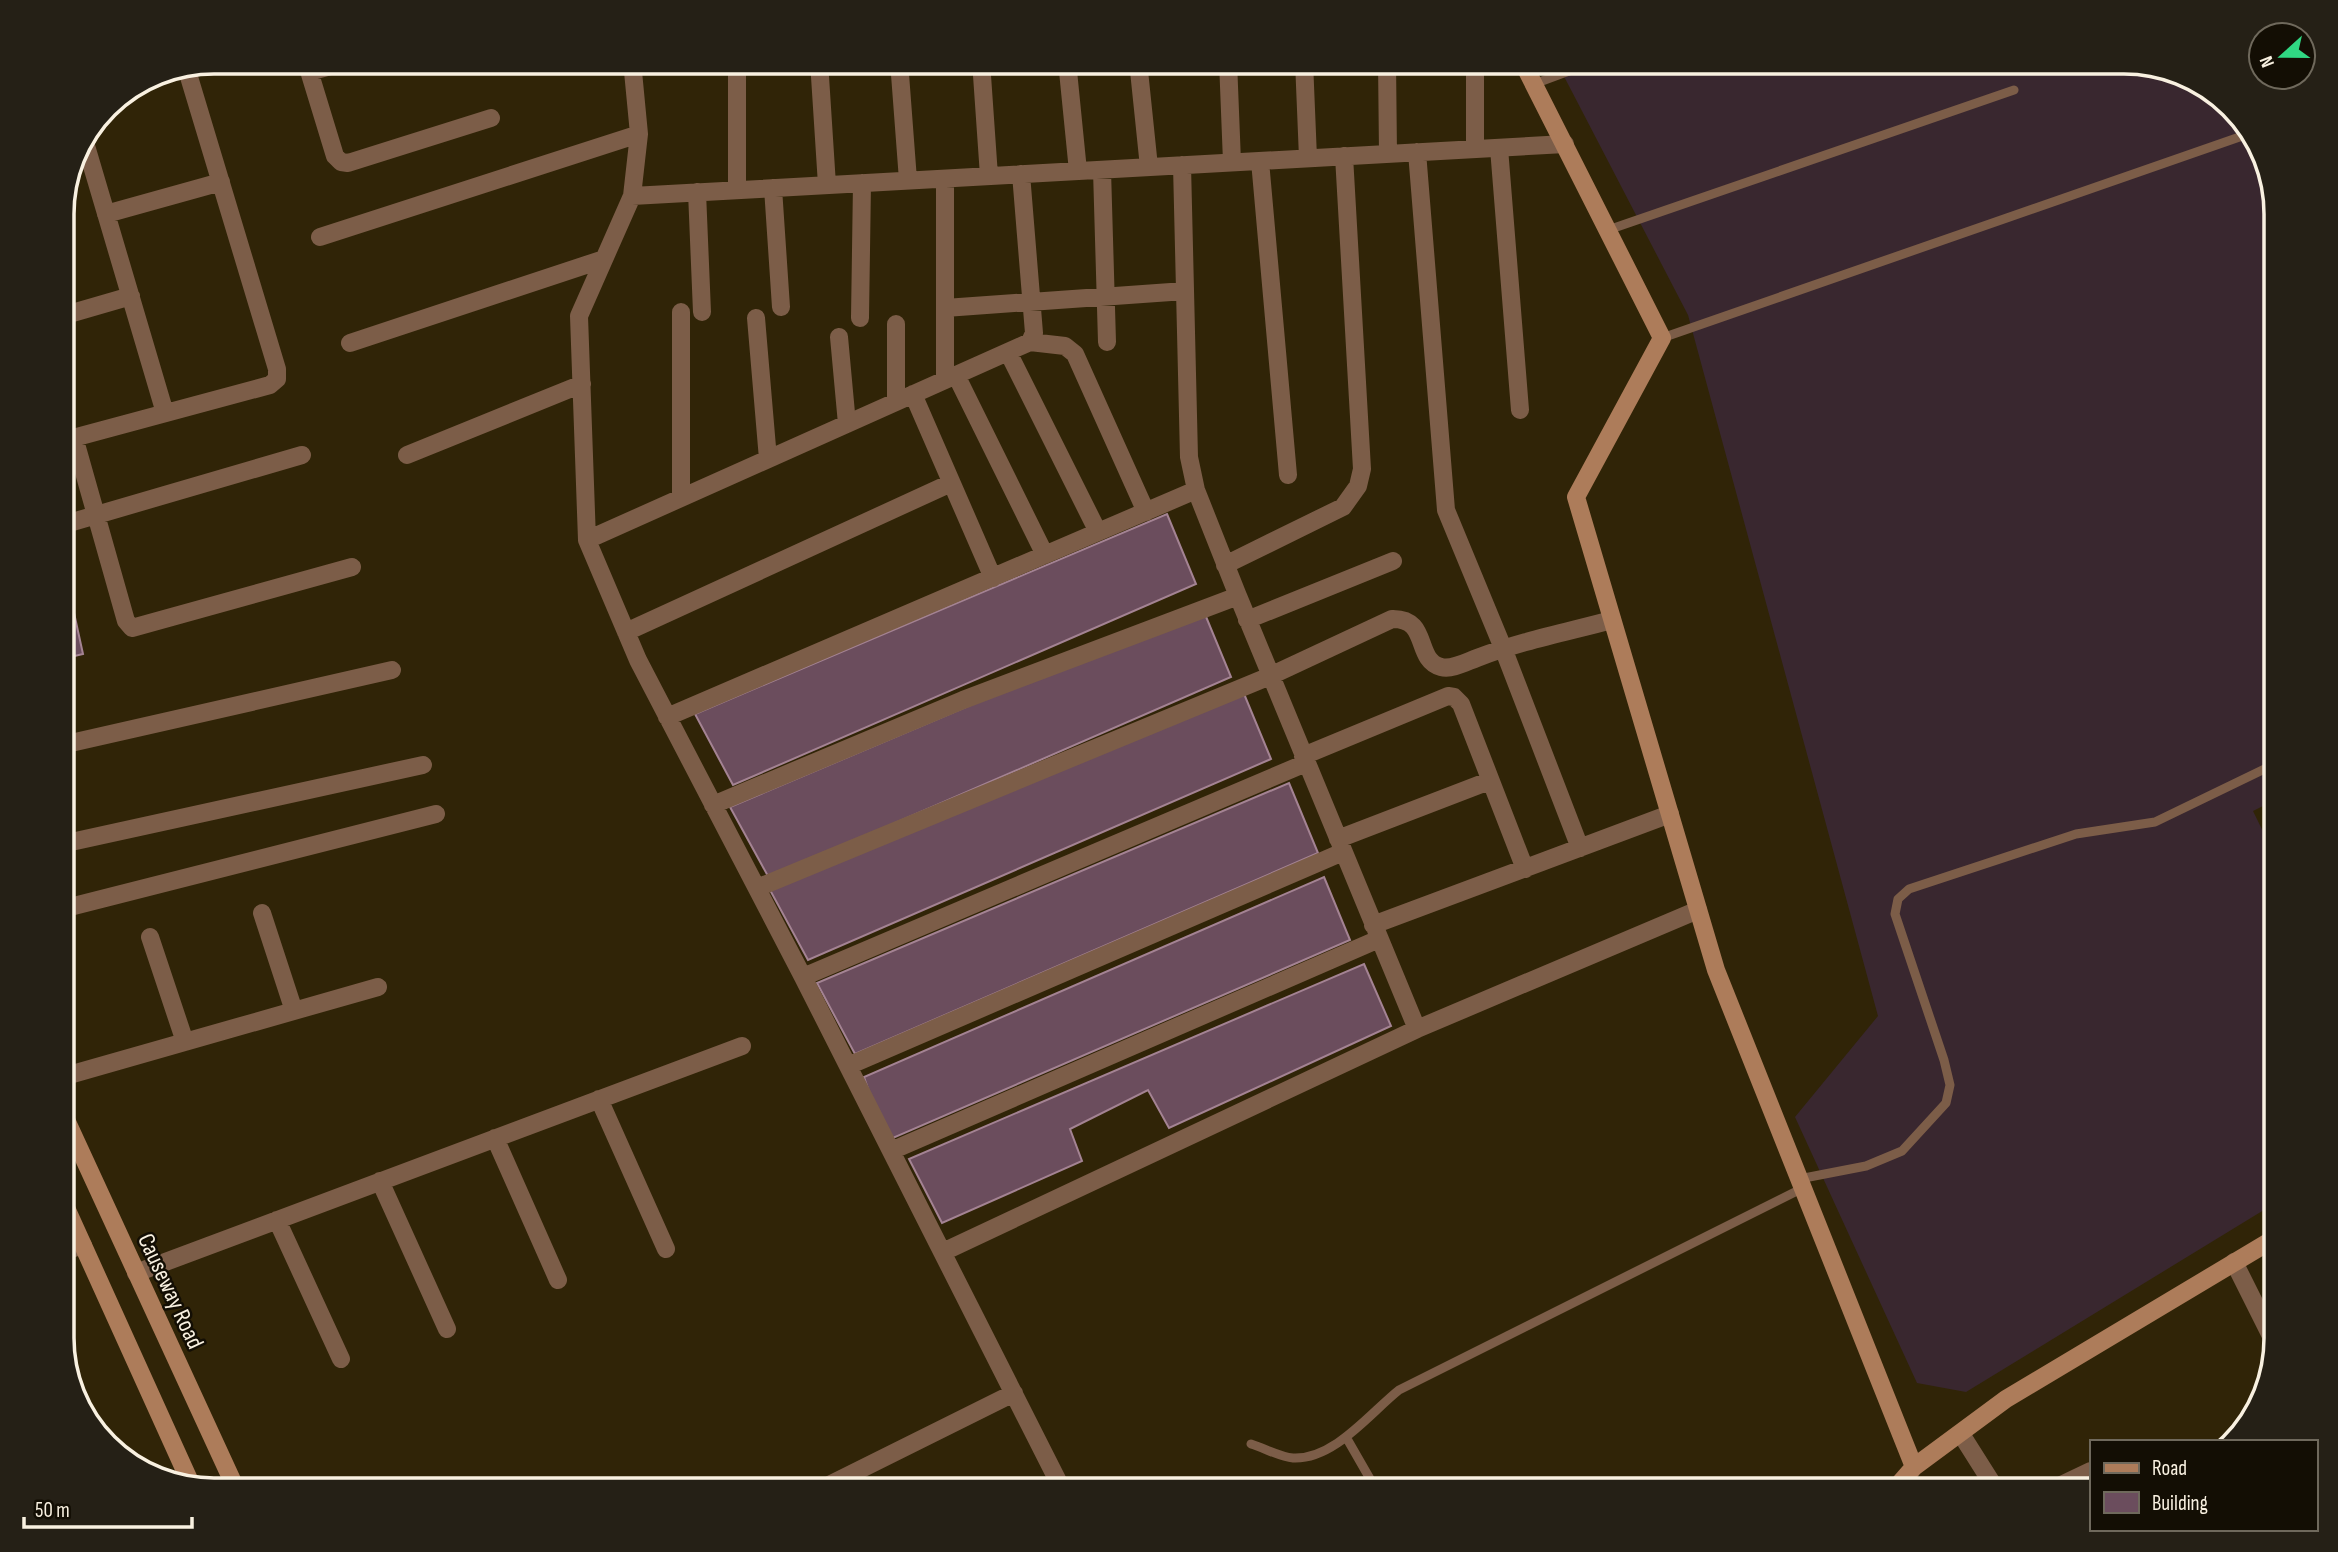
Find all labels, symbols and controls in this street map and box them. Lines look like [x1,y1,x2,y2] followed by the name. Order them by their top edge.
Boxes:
[2247,21,2317,91] north arrow
[2255,53,2280,70] text: N
[131,1229,210,1354] street label: Causeway Road
[2090,1440,2317,1531] legend
[2152,1456,2187,1481] text: Road
[24,1486,192,1530] scale bar
[2152,1491,2208,1516] text: Building
[35,1498,70,1523] text: 50 m

